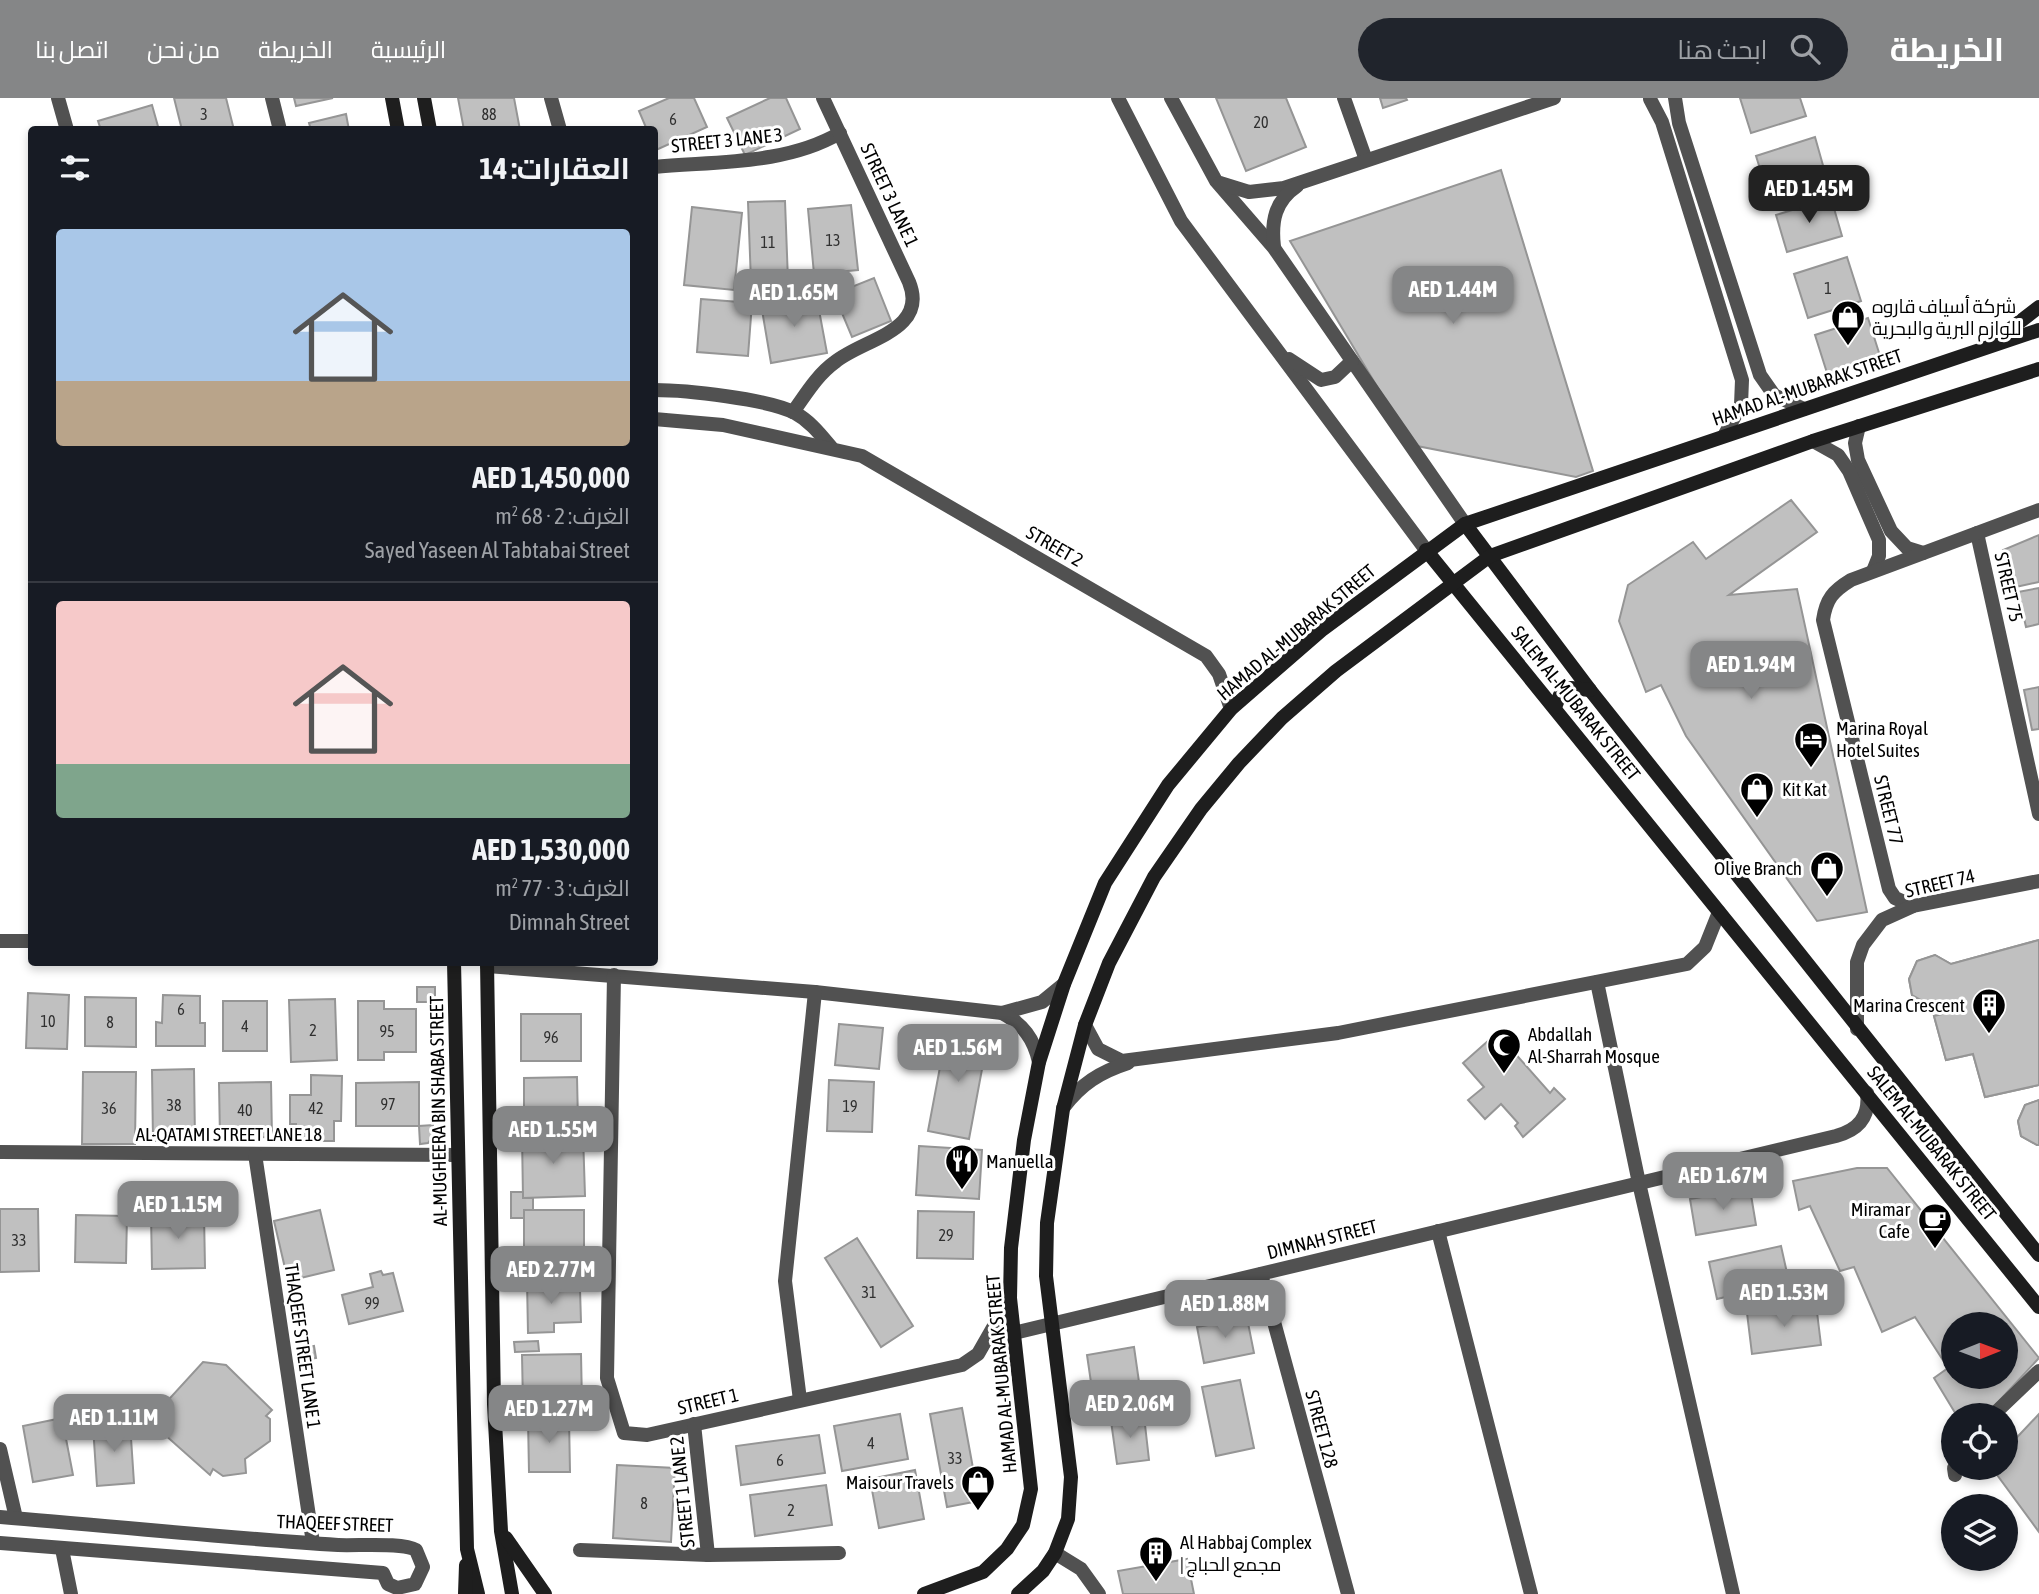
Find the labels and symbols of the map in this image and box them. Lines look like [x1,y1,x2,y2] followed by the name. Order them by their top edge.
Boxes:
[200,105,208,123] house number: 3
[481,105,497,123] house number: 88
[669,110,677,128] house number: 6
[1253,113,1269,131] house number: 20
[670,123,784,157] street label: STREET 3 LANE 3
[856,140,924,250] street label: STREET 3 LANE 1
[1729,166,1889,225] pin: AED 1.45M
[825,231,841,249] house number: 13
[760,233,776,251] house number: 11
[1373,266,1533,326] pin: AED 1.44M
[714,270,874,329] pin: AED 1.65M
[1824,279,1832,297] house number: 1
[1872,295,2021,342] place label: شركة أسياف قاروه للوازم البرية والبحرية
[1829,298,1867,347] shop icon: شركة أسياف قاروه للوازم البرية والبحرية
[1709,344,1905,430] street label: HAMAD AL-MUBARAK STREET
[1023,521,1087,571] street label: STREET 2
[1990,550,2028,624] street label: STREET 75
[1213,559,1380,705] street label: HAMAD AL-MUBARAK STREET
[1507,622,1645,785] street label: SALEM AL-MUBARAK STREET
[1671,642,1831,701] pin: AED 1.94M
[1836,717,1928,761] place label: Marina Royal Hotel Suites
[1792,720,1830,769] hotel icon: Marina Royal Hotel Suites
[1738,770,1776,819] shop icon: Kit Kat
[1870,773,1908,847] street label: STREET 77
[1782,778,1827,800] place label: Kit Kat
[1808,849,1846,898] shop icon: Olive Branch
[1714,857,1802,879] place label: Olive Branch
[1903,864,1977,902] street label: STREET 74
[1970,986,2008,1035] building icon: Marina Crescent
[1853,994,1965,1016] place label: Marina Crescent
[425,995,451,1226] street label: AL-MUGHEERA BIN SHABA STREET
[177,1000,185,1018] house number: 6
[40,1012,56,1030] house number: 10
[106,1013,114,1031] house number: 8
[241,1017,249,1035] house number: 4
[309,1021,317,1039] house number: 2
[379,1022,395,1040] house number: 95
[1528,1023,1660,1067] place label: Abdallah Al-Sharrah Mosque
[878,1024,1038,1084] pin: AED 1.56M
[1485,1026,1523,1075] mosque icon: Abdallah Al-Sharrah Mosque
[543,1028,559,1046] house number: 96
[1863,1062,2001,1225] street label: SALEM AL-MUBARAK STREET
[380,1095,396,1113] house number: 97
[166,1096,182,1114] house number: 38
[842,1097,858,1115] house number: 19
[101,1099,117,1117] house number: 36
[308,1099,324,1117] house number: 42
[237,1101,253,1119] house number: 40
[473,1107,633,1166] pin: AED 1.55M
[136,1123,322,1145] street label: AL-QATAMI STREET LANE 18
[943,1142,981,1191] restaurant icon: Manuella
[986,1150,1054,1172] place label: Manuella
[1643,1152,1803,1212] pin: AED 1.67M
[98,1182,258,1241] pin: AED 1.15M
[1851,1198,1910,1242] place label: Miramar Cafe
[1916,1201,1954,1250] cafe icon: Miramar Cafe
[1265,1215,1380,1263] street label: DIMNAH STREET
[938,1226,954,1244] house number: 29
[11,1231,27,1249] house number: 33
[471,1246,631,1306] pin: AED 2.77M
[281,1262,325,1430] street label: THAQEEF STREET LANE 1
[1704,1270,1864,1329] pin: AED 1.53M
[981,1273,1021,1474] street label: HAMAD AL-MUBARAK STREET
[1145,1280,1305,1340] pin: AED 1.88M
[861,1283,877,1301] house number: 31
[364,1294,380,1312] house number: 99
[1941,1312,2018,1390] north arrow
[1050,1380,1210,1440] pin: AED 2.06M
[675,1383,741,1419] street label: STREET 1
[469,1386,629,1445] pin: AED 1.27M
[1301,1388,1343,1470] street label: STREET 128
[34,1394,194,1454] pin: AED 1.11M
[867,1434,875,1452] house number: 4
[665,1435,699,1549] street label: STREET 1 LANE 2
[947,1449,963,1467] house number: 33
[776,1451,784,1469] house number: 6
[959,1463,997,1512] shop icon: Maisour Travels
[846,1471,954,1493] place label: Maisour Travels
[640,1494,648,1512] house number: 8
[787,1501,795,1519] house number: 2
[276,1510,394,1536] street label: THAQEEF STREET
[1180,1531,1312,1578] place label: Al Habbaj Complex | مجمع الحباج
[1137,1534,1175,1583] building icon: Al Habbaj Complex | مجمع الحباج

